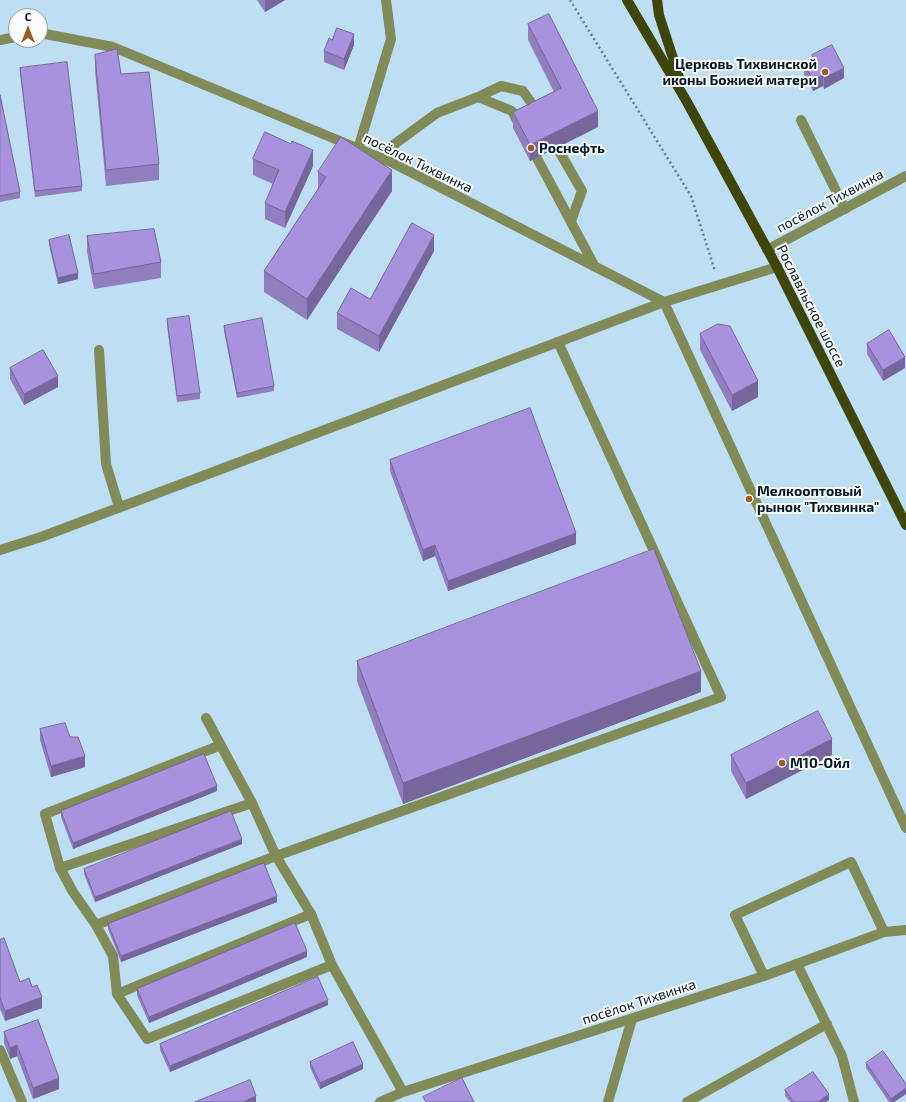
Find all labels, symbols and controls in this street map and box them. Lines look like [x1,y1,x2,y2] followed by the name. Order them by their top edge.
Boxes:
[8,8,48,48] north arrow
[25,10,31,23] text: С
[662,56,817,88] place label: Церковь Тихвинской иконы Божией матери
[820,67,830,77] marker: Церковь Тихвинской иконы Божией матери
[361,129,475,197] street label: посёлок Тихвинка
[539,140,605,156] place label: Роснефть
[526,143,536,153] marker: Роснефть
[774,166,886,236] street label: посёлок Тихвинка
[773,242,849,370] street label: Рославльское шоссе
[757,483,879,516] place label: Мелкооптовый рынок "Тихвинка"
[744,494,754,504] marker: Мелкооптовый рынок "Тихвинка"
[790,755,850,771] place label: М10-Ойл
[777,758,787,768] marker: М10-Ойл
[580,976,698,1028] street label: посёлок Тихвинка

